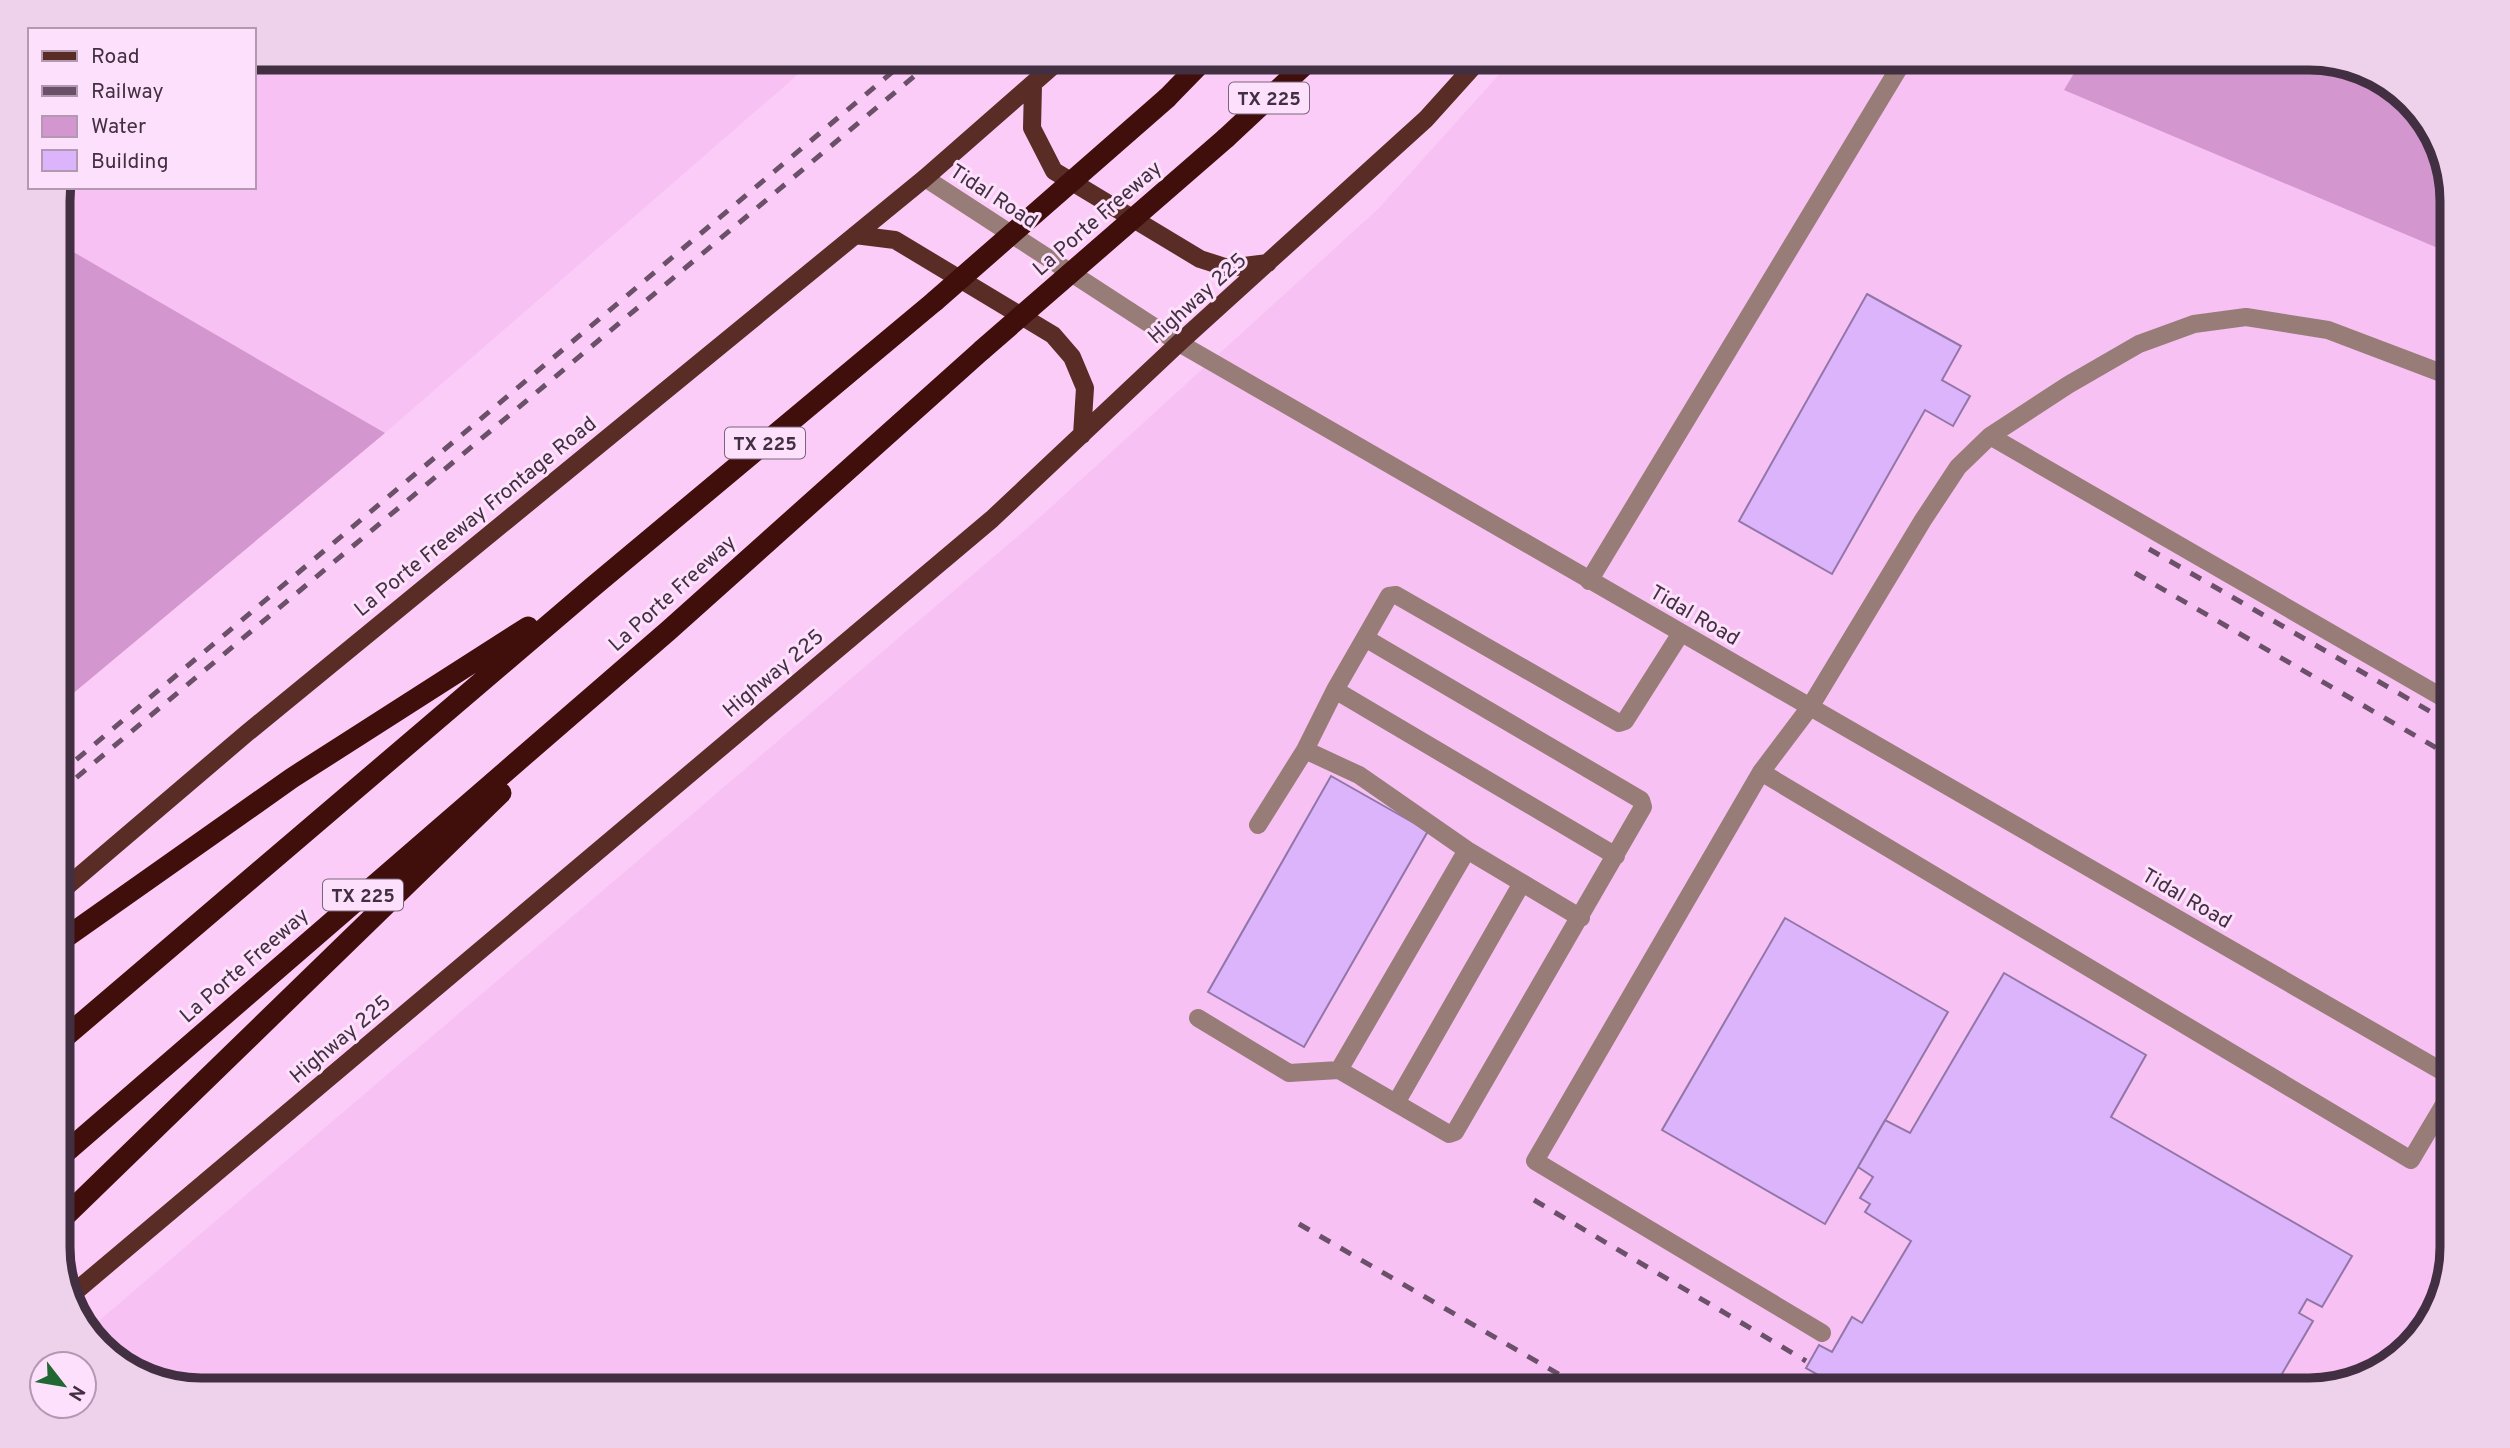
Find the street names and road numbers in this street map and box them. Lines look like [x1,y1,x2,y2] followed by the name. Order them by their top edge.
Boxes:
[1229,82,1309,114] road number: TX 225
[1028,156,1168,283] street label: La Porte Freeway
[944,159,1042,236] street label: Tidal Road
[1143,248,1253,351] street label: Highway 225
[349,411,603,623] street label: La Porte Freeway Frontage Road
[725,428,805,458] road number: TX 225
[604,530,742,659] street label: La Porte Freeway
[1644,580,1744,653] street label: Tidal Road
[718,624,830,724] street label: Highway 225
[2136,863,2236,936] street label: Tidal Road
[323,880,403,911] road number: TX 225
[175,903,315,1030] street label: La Porte Freeway
[285,990,397,1090] street label: Highway 225

